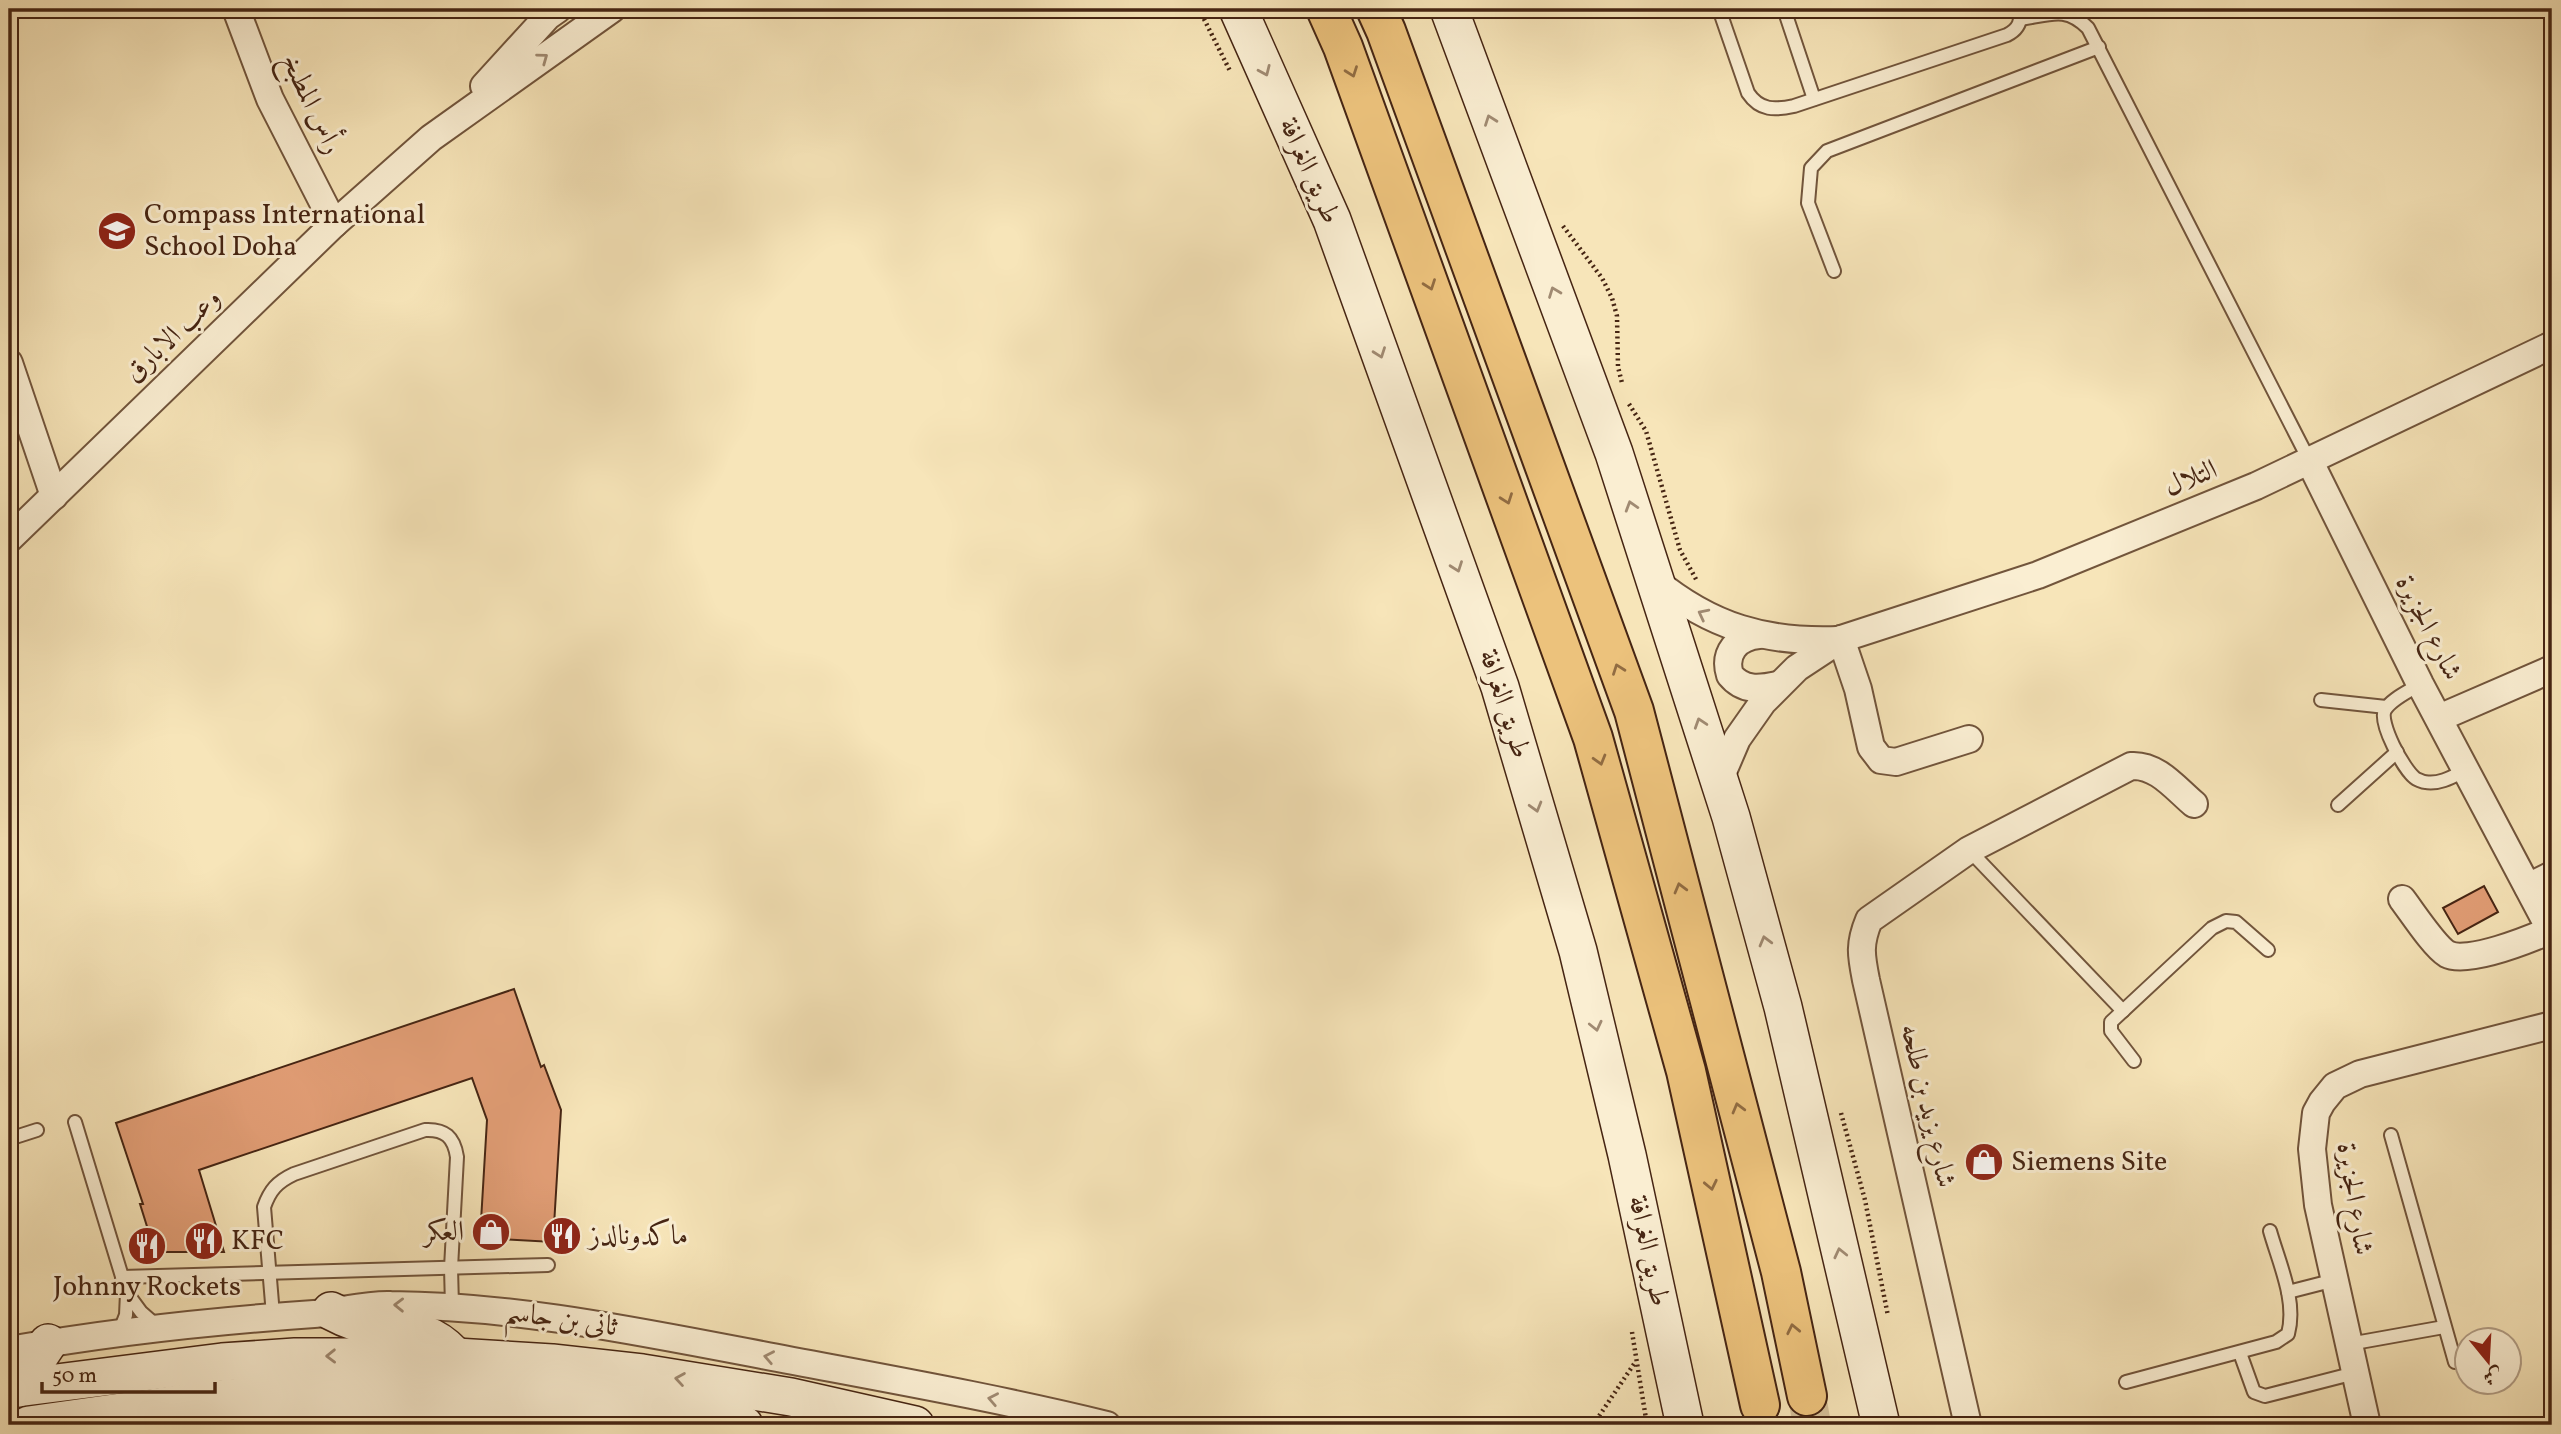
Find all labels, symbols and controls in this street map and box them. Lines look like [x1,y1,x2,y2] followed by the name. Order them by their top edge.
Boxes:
[268,46,353,162] street label: رأس المطبخ
[535,54,548,66] one-way arrow
[1257,64,1271,76] one-way arrow
[1344,65,1358,77] one-way arrow
[1268,112,1350,230] street label: طريق الغرافة
[1484,115,1498,127] one-way arrow
[144,196,425,267] place label: Compass International School Doha
[96,210,138,252] school or university icon: Compass International School Doha
[1421,279,1435,291] one-way arrow
[116,280,230,392] street label: وعب الابارق
[1549,287,1563,299] one-way arrow
[1372,347,1386,359] one-way arrow
[2159,451,2223,507] street label: التلال
[1499,493,1513,505] one-way arrow
[1625,501,1639,513] one-way arrow
[1449,561,1463,573] one-way arrow
[2383,569,2471,688] street label: شارع الجزيرة
[1698,609,1710,622] one-way arrow
[1468,644,1540,764] street label: طريق الغرافة
[1613,664,1627,676] one-way arrow
[1694,717,1709,729] one-way arrow
[1591,754,1606,766] one-way arrow
[1527,800,1542,812] one-way arrow
[1674,882,1688,894] one-way arrow
[1759,935,1773,947] one-way arrow
[1588,1020,1602,1032] one-way arrow
[1887,1020,1965,1192] street label: شارع يزيد بن طلحه
[1732,1102,1746,1114] one-way arrow
[2324,1140,2382,1258] street label: شارع الجزيرة
[1963,1141,2005,1183] shop icon: Siemens Site
[2011,1143,2167,1182] place label: Siemens Site
[1703,1179,1718,1191] one-way arrow
[1617,1192,1679,1310] street label: طريق الغرافة
[470,1211,512,1253] shop icon: العكر
[421,1213,464,1252] place label: العكر
[541,1215,583,1257] restaurant icon: ماكدونالدز
[586,1217,688,1256] place label: ماكدونالدز
[183,1220,225,1262] restaurant icon: KFC
[231,1222,284,1261] place label: KFC
[126,1225,168,1267] restaurant icon: Johnny Rockets
[1834,1247,1849,1259] one-way arrow
[53,1268,241,1307] place label: Johnny Rockets
[501,1293,620,1353] street label: ثانى بن جاسم
[393,1297,404,1313] one-way arrow
[1786,1323,1801,1335] one-way arrow
[2452,1326,2522,1396] north arrow
[325,1348,336,1364] one-way arrow
[42,1350,215,1394] scale bar
[764,1350,775,1365] one-way arrow
[2480,1360,2506,1391] text: ش
[52,1362,97,1391] text: 50 m
[674,1372,686,1387] one-way arrow
[987,1392,999,1407] one-way arrow

